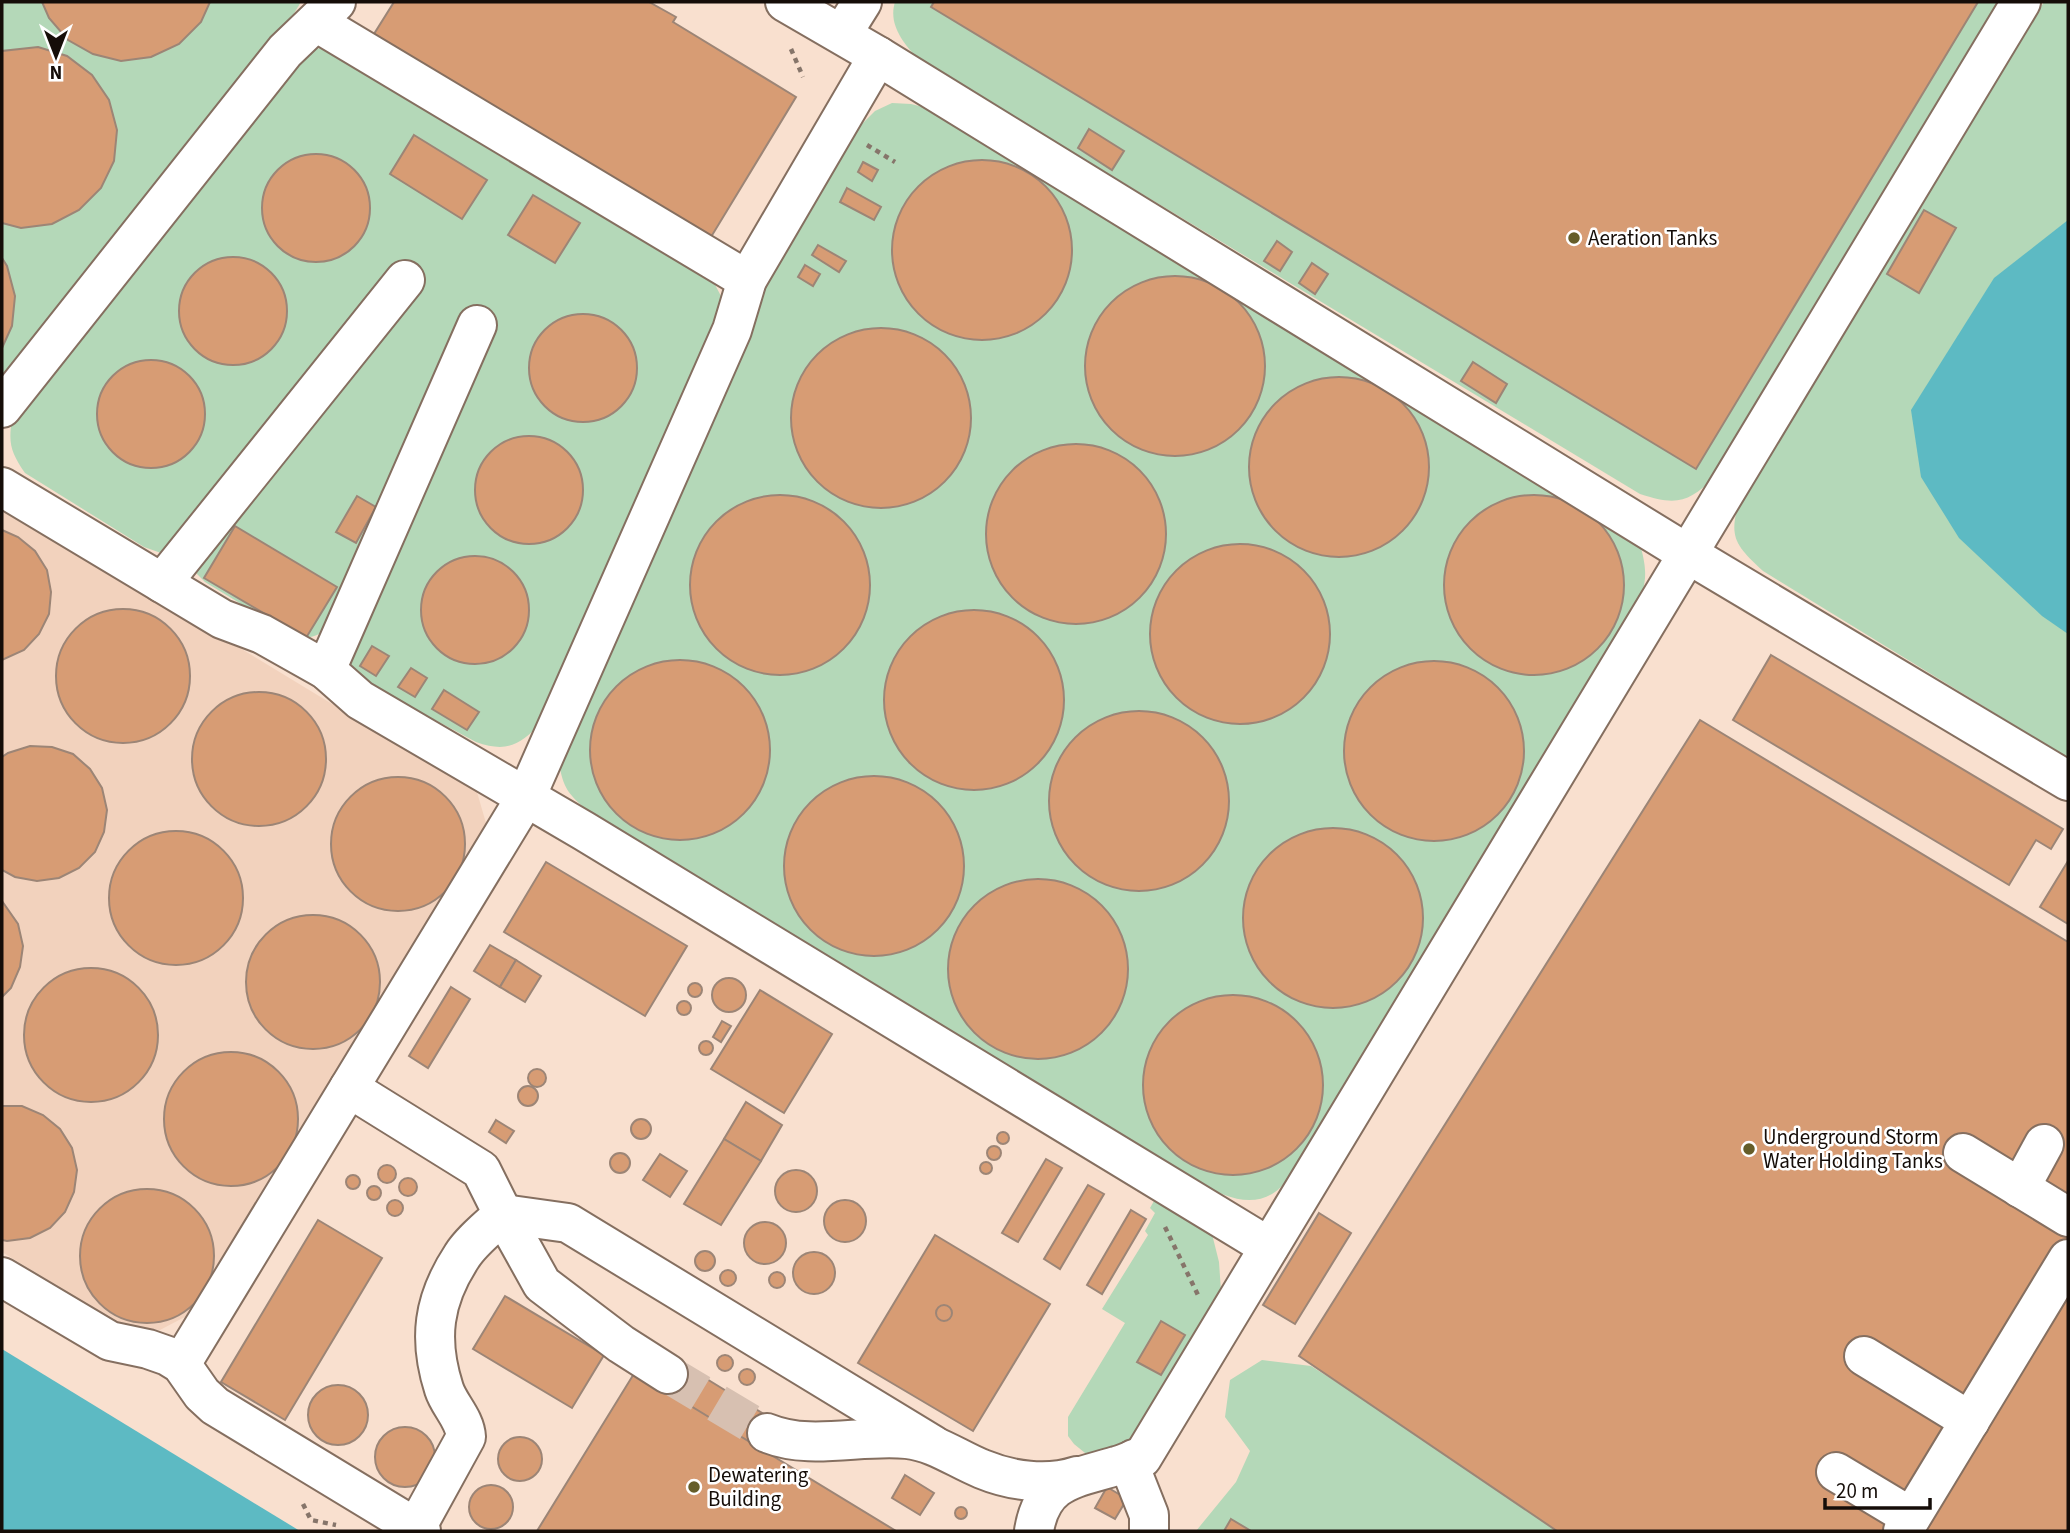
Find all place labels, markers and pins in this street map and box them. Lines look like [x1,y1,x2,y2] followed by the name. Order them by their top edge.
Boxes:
[1588,223,1717,253] place label: Aeration Tanks
[1566,230,1582,246] marker: Aeration Tanks
[1763,1122,1943,1176] place label: Underground Storm Water Holding Tanks
[1741,1141,1757,1157] marker: Underground Storm Water Holding Tanks
[708,1460,809,1514] place label: Dewatering Building
[686,1479,702,1495] marker: Dewatering Building

